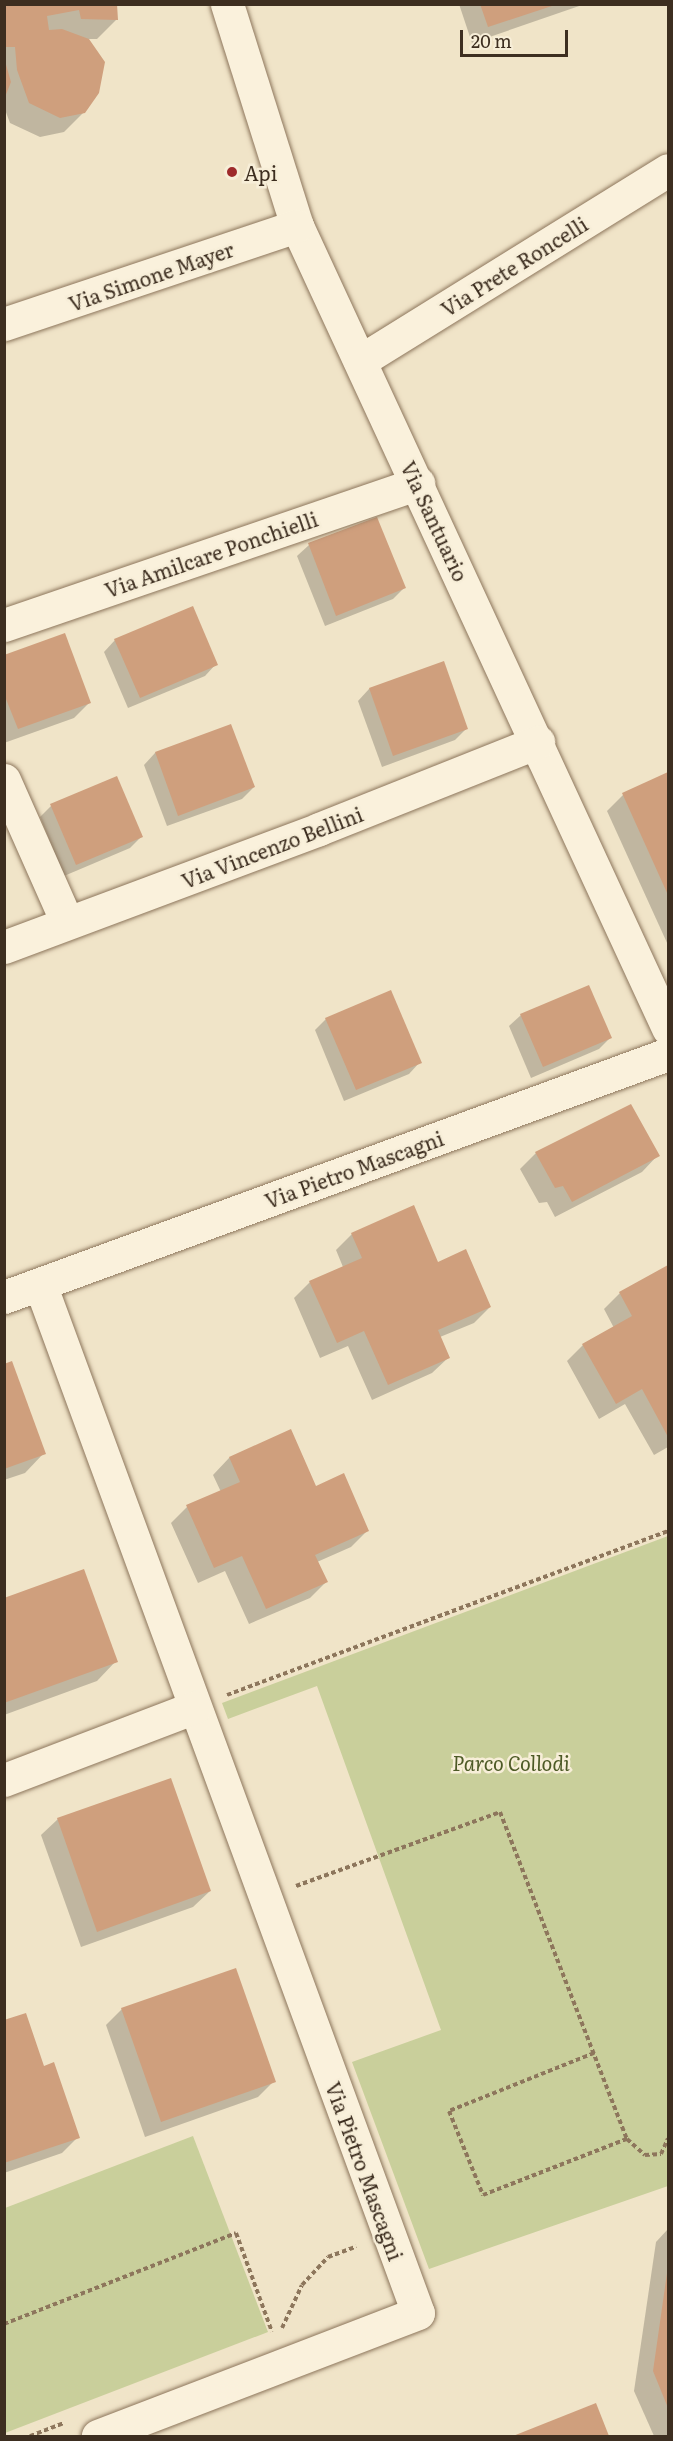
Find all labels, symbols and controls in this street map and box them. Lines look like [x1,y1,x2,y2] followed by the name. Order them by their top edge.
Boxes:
[463,18,571,56] scale bar
[471,27,512,54] text: 20 m
[244,160,277,184] place label: Api
[225,165,239,179] marker: Api
[436,211,592,321] street label: Via Prete Roncelli
[65,237,237,315] street label: Via Simone Mayer
[397,457,473,585] street label: Via Santuario
[101,506,321,602] street label: Via Amilcare Ponchielli
[178,801,366,893] street label: Via Vincenzo Bellini
[261,1125,447,1213] street label: Via Pietro Mascagni
[452,1750,570,1774] park label: Parco Collodi
[321,2078,409,2264] street label: Via Pietro Mascagni

